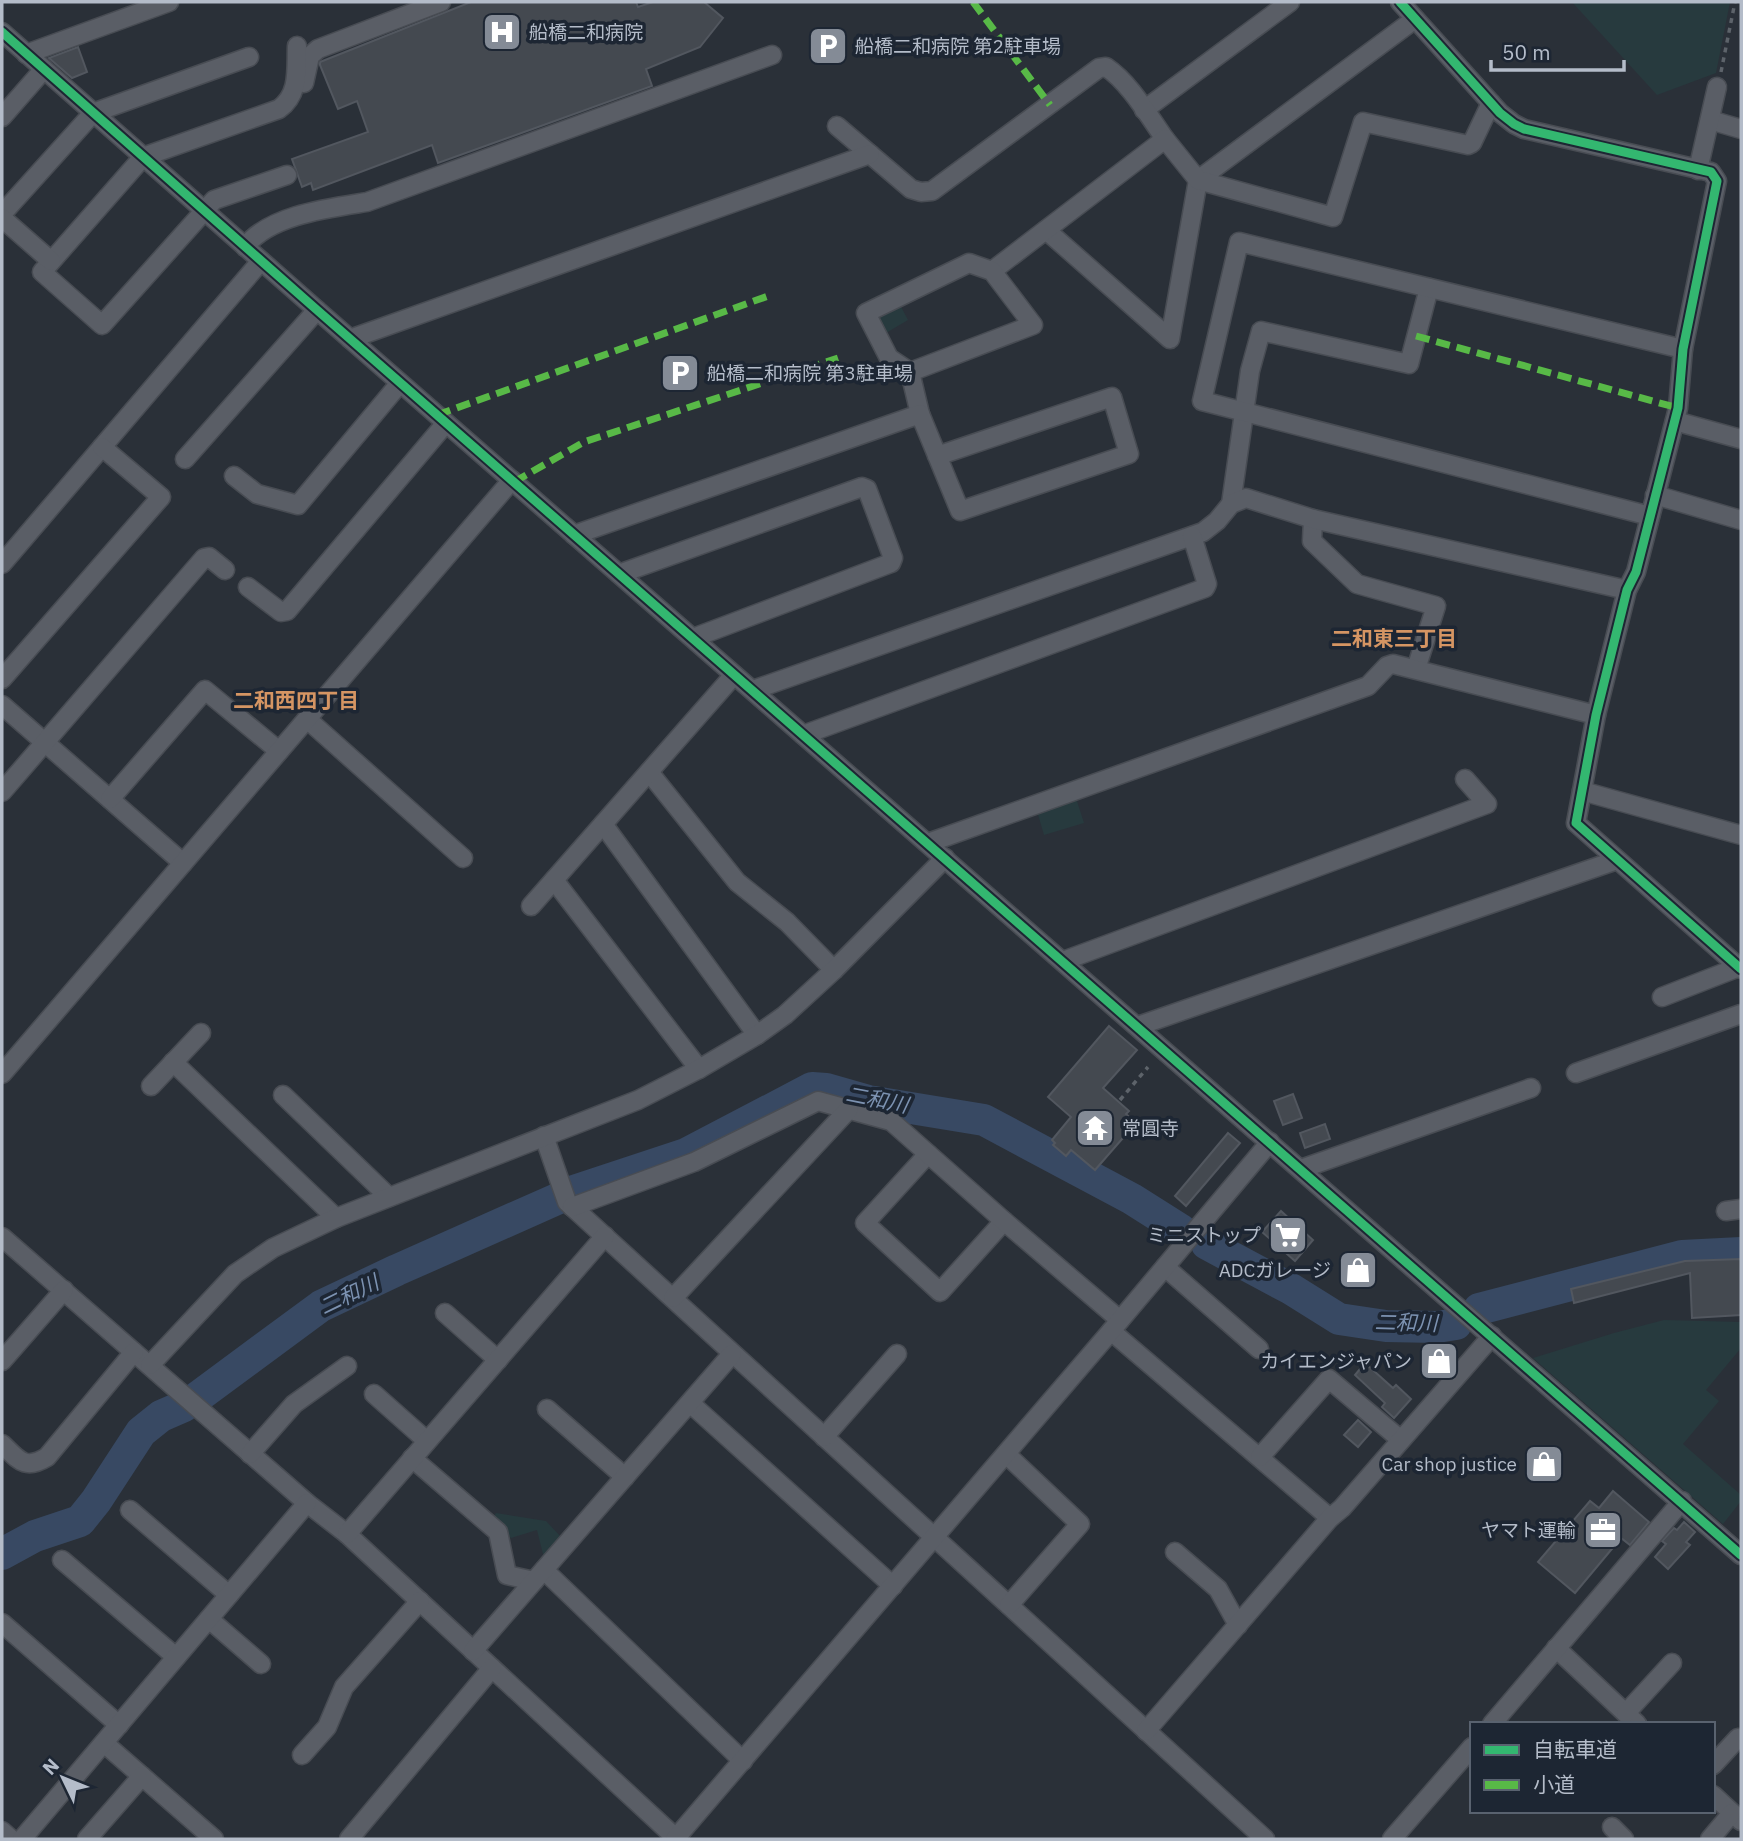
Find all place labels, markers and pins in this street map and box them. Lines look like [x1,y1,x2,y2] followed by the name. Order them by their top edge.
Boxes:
[481,11,523,53] hospital icon: 船橋二和病院
[529,20,643,44] place label: 船橋二和病院
[807,25,849,67] parking icon: 船橋二和病院 第2駐車場
[855,34,1061,58] place label: 船橋二和病院 第2駐車場
[659,352,701,394] parking icon: 船橋二和病院 第3駐車場
[707,361,913,385] place label: 船橋二和病院 第3駐車場
[1074,1107,1116,1149] temple icon: 常圓寺
[1122,1116,1179,1140] place label: 常圓寺
[1267,1214,1309,1256] supermarket icon: ミニストップ
[1147,1223,1261,1247] place label: ミニストップ
[1337,1249,1379,1291] shop icon: ADCガレージ
[1219,1258,1331,1282] place label: ADCガレージ
[1418,1340,1460,1382] shop icon: カイエンジャパン
[1260,1349,1412,1373] place label: カイエンジャパン
[1523,1443,1565,1485] shop icon: Car shop justice
[1381,1452,1517,1476] place label: Car shop justice
[1582,1509,1624,1551] office icon: ヤマト運輸
[1481,1518,1576,1542] place label: ヤマト運輸

